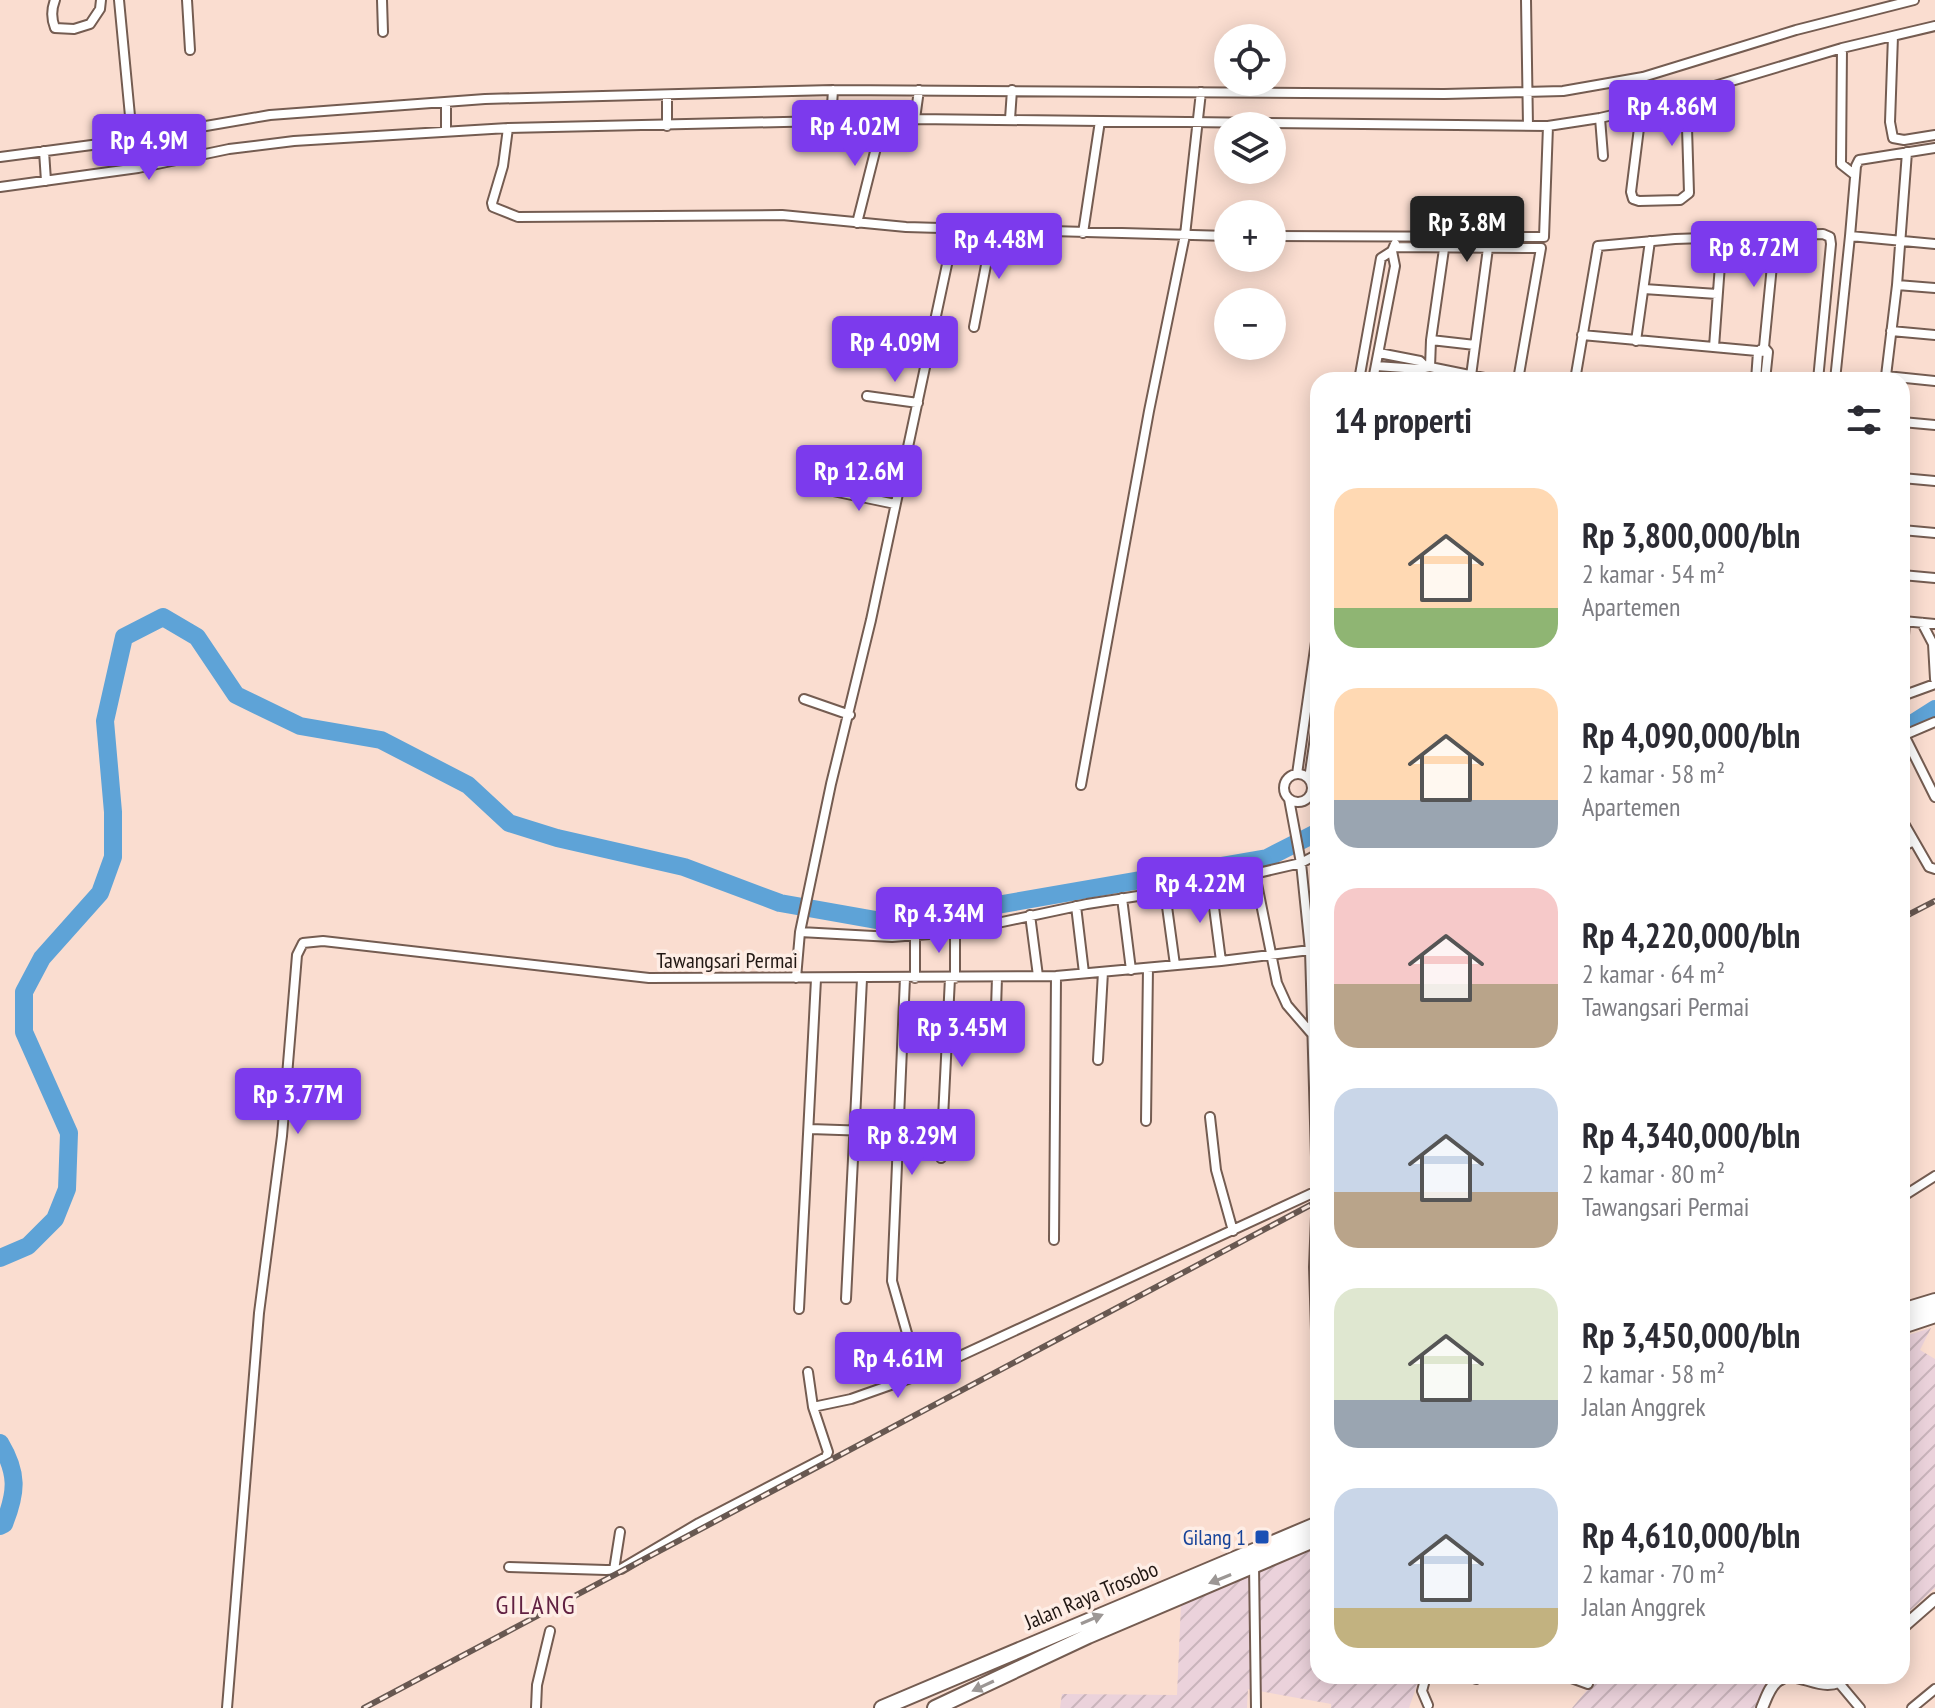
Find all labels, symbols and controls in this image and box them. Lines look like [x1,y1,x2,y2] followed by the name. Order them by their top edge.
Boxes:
[1214,24,1286,360] map controls
[1214,24,1286,96] button: locate
[1589,80,1755,148] pin: Rp 4.86M
[1627,89,1717,122] text: Rp 4.86M
[772,100,938,168] pin: Rp 4.02M
[810,109,900,142] text: Rp 4.02M
[1214,112,1286,184] button: layers
[75,114,223,182] pin: Rp 4.9M
[110,123,188,156] text: Rp 4.9M
[1393,196,1541,264] pin: Rp 3.8M
[1214,200,1286,272] button: +
[1428,205,1506,238] text: Rp 3.8M
[916,213,1082,281] pin: Rp 4.48M
[1671,221,1837,289] pin: Rp 8.72M
[954,222,1044,255] text: Rp 4.48M
[1709,230,1799,263] text: Rp 8.72M
[1214,288,1286,360] button: −
[812,316,978,384] pin: Rp 4.09M
[850,325,940,358] text: Rp 4.09M
[1334,398,1472,442] text: 14 properti
[1842,398,1886,442] icon: filters
[776,445,942,513] pin: Rp 12.6M
[814,454,904,487] text: Rp 12.6M
[1582,513,1800,557] text: Rp 3,800,000/bln
[1398,520,1494,616] icon: home
[1582,557,1725,590] text: 2 kamar · 54 m²
[1582,590,1681,623] text: Apartemen
[1582,713,1800,757] text: Rp 4,090,000/bln
[1398,720,1494,816] icon: home
[1582,757,1725,790] text: 2 kamar · 58 m²
[1582,790,1681,823] text: Apartemen
[1117,857,1283,925] pin: Rp 4.22M
[1155,866,1245,899] text: Rp 4.22M
[856,887,1022,955] pin: Rp 4.34M
[894,896,984,929] text: Rp 4.34M
[1582,913,1800,957] text: Rp 4,220,000/bln
[1398,920,1494,1016] icon: home
[656,946,798,974] street label: Tawangsari Permai
[1582,957,1725,990] text: 2 kamar · 64 m²
[1582,990,1749,1023] text: Tawangsari Permai
[879,1001,1045,1069] pin: Rp 3.45M
[917,1010,1007,1043] text: Rp 3.45M
[215,1068,381,1136] pin: Rp 3.77M
[253,1077,343,1110] text: Rp 3.77M
[829,1109,995,1177] pin: Rp 8.29M
[1582,1113,1800,1157] text: Rp 4,340,000/bln
[867,1118,957,1151] text: Rp 8.29M
[1398,1120,1494,1216] icon: home
[1582,1157,1725,1190] text: 2 kamar · 80 m²
[1582,1190,1749,1223] text: Tawangsari Permai
[1582,1313,1800,1357] text: Rp 3,450,000/bln
[1398,1320,1494,1416] icon: home
[815,1332,981,1400] pin: Rp 4.61M
[853,1341,943,1374] text: Rp 4.61M
[1582,1357,1725,1390] text: 2 kamar · 58 m²
[1582,1390,1705,1423] text: Jalan Anggrek
[1582,1513,1800,1557] text: Rp 4,610,000/bln
[1398,1520,1494,1616] icon: home
[1183,1523,1246,1551] place label: Gilang 1
[1253,1528,1271,1546] marker: Gilang 1
[1019,1554,1162,1636] street label: Jalan Raya Trosobo
[1582,1557,1725,1590] text: 2 kamar · 70 m²
[1208,1573,1232,1586] one-way arrow
[496,1588,576,1621] district label: GILANG
[1582,1590,1705,1623] text: Jalan Anggrek
[1080,1613,1104,1626] one-way arrow
[971,1679,995,1693] one-way arrow

